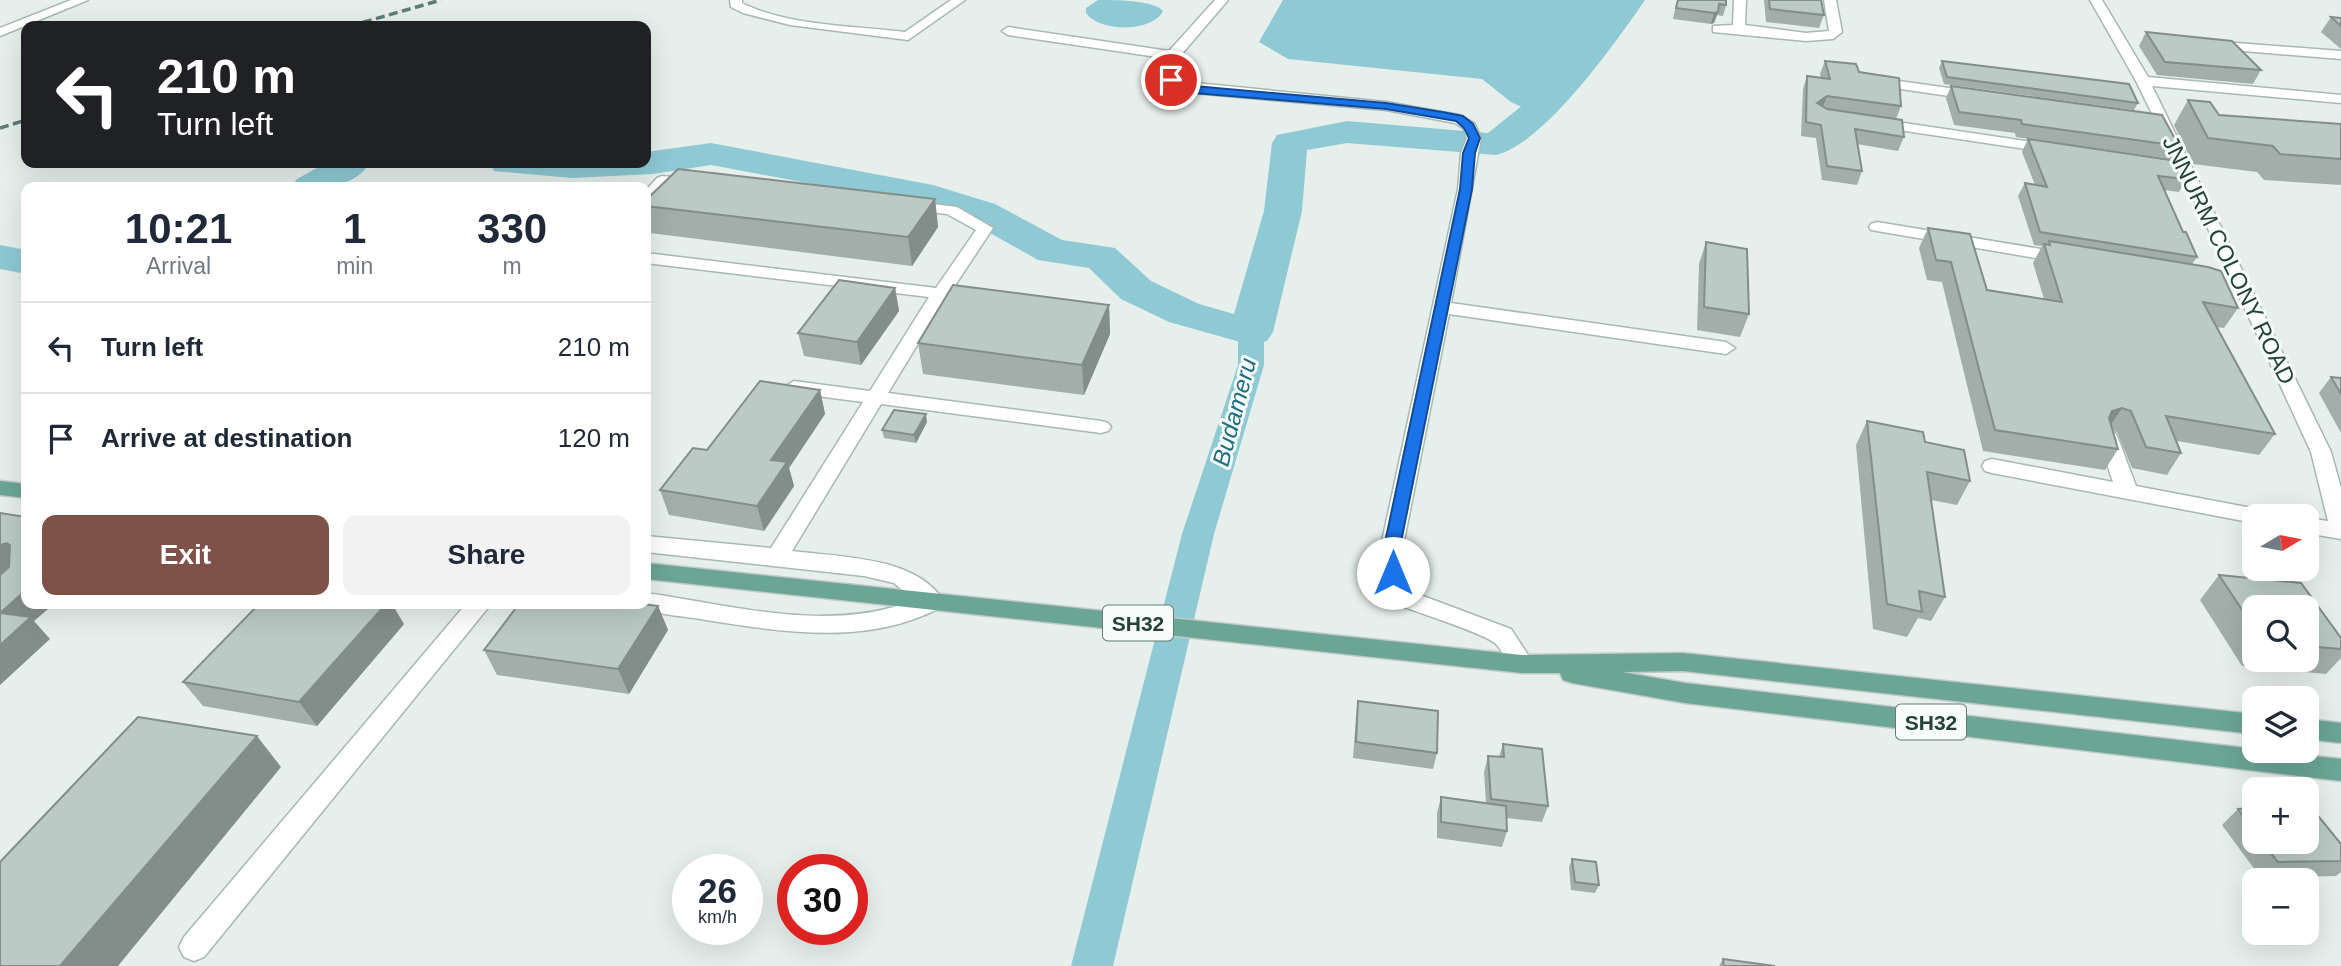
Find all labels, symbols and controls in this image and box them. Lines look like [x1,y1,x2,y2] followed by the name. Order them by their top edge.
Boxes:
[42,49,133,140] icon: left
[157,49,296,103] text: 210 m
[1141,50,1201,110] pin
[1152,61,1190,99] icon: arrive
[157,106,273,142] text: Turn left
[2157,132,2301,388] street label: JNNURM COLONY ROAD
[125,205,232,252] text: 10:21
[343,205,366,252] text: 1
[477,205,547,252] text: 330
[146,253,211,279] text: Arrival
[336,253,373,279] text: min
[503,253,522,279] text: m
[42,329,80,367] icon: left
[101,332,203,362] text: Turn left
[558,332,630,362] text: 210 m
[1207,355,1261,469] water label: Budameru
[42,420,80,458] icon: arrive
[101,423,352,453] text: Arrive at destination
[558,423,630,453] text: 120 m
[2242,504,2319,581] north arrow
[2242,504,2319,945] map controls
[42,515,329,595] button: Exit
[343,515,630,595] button: Share
[1356,536,1430,610] position arrow
[2242,595,2319,672] button: search
[1103,606,1173,640] road number: SH32
[2242,686,2319,763] button: layers
[1896,704,1966,740] road number: SH32
[2242,777,2319,854] button: +
[777,854,868,945] speed limit sign: 30
[2242,868,2319,945] button: −
[698,871,737,910] text: 26
[698,907,737,927] text: km/h

